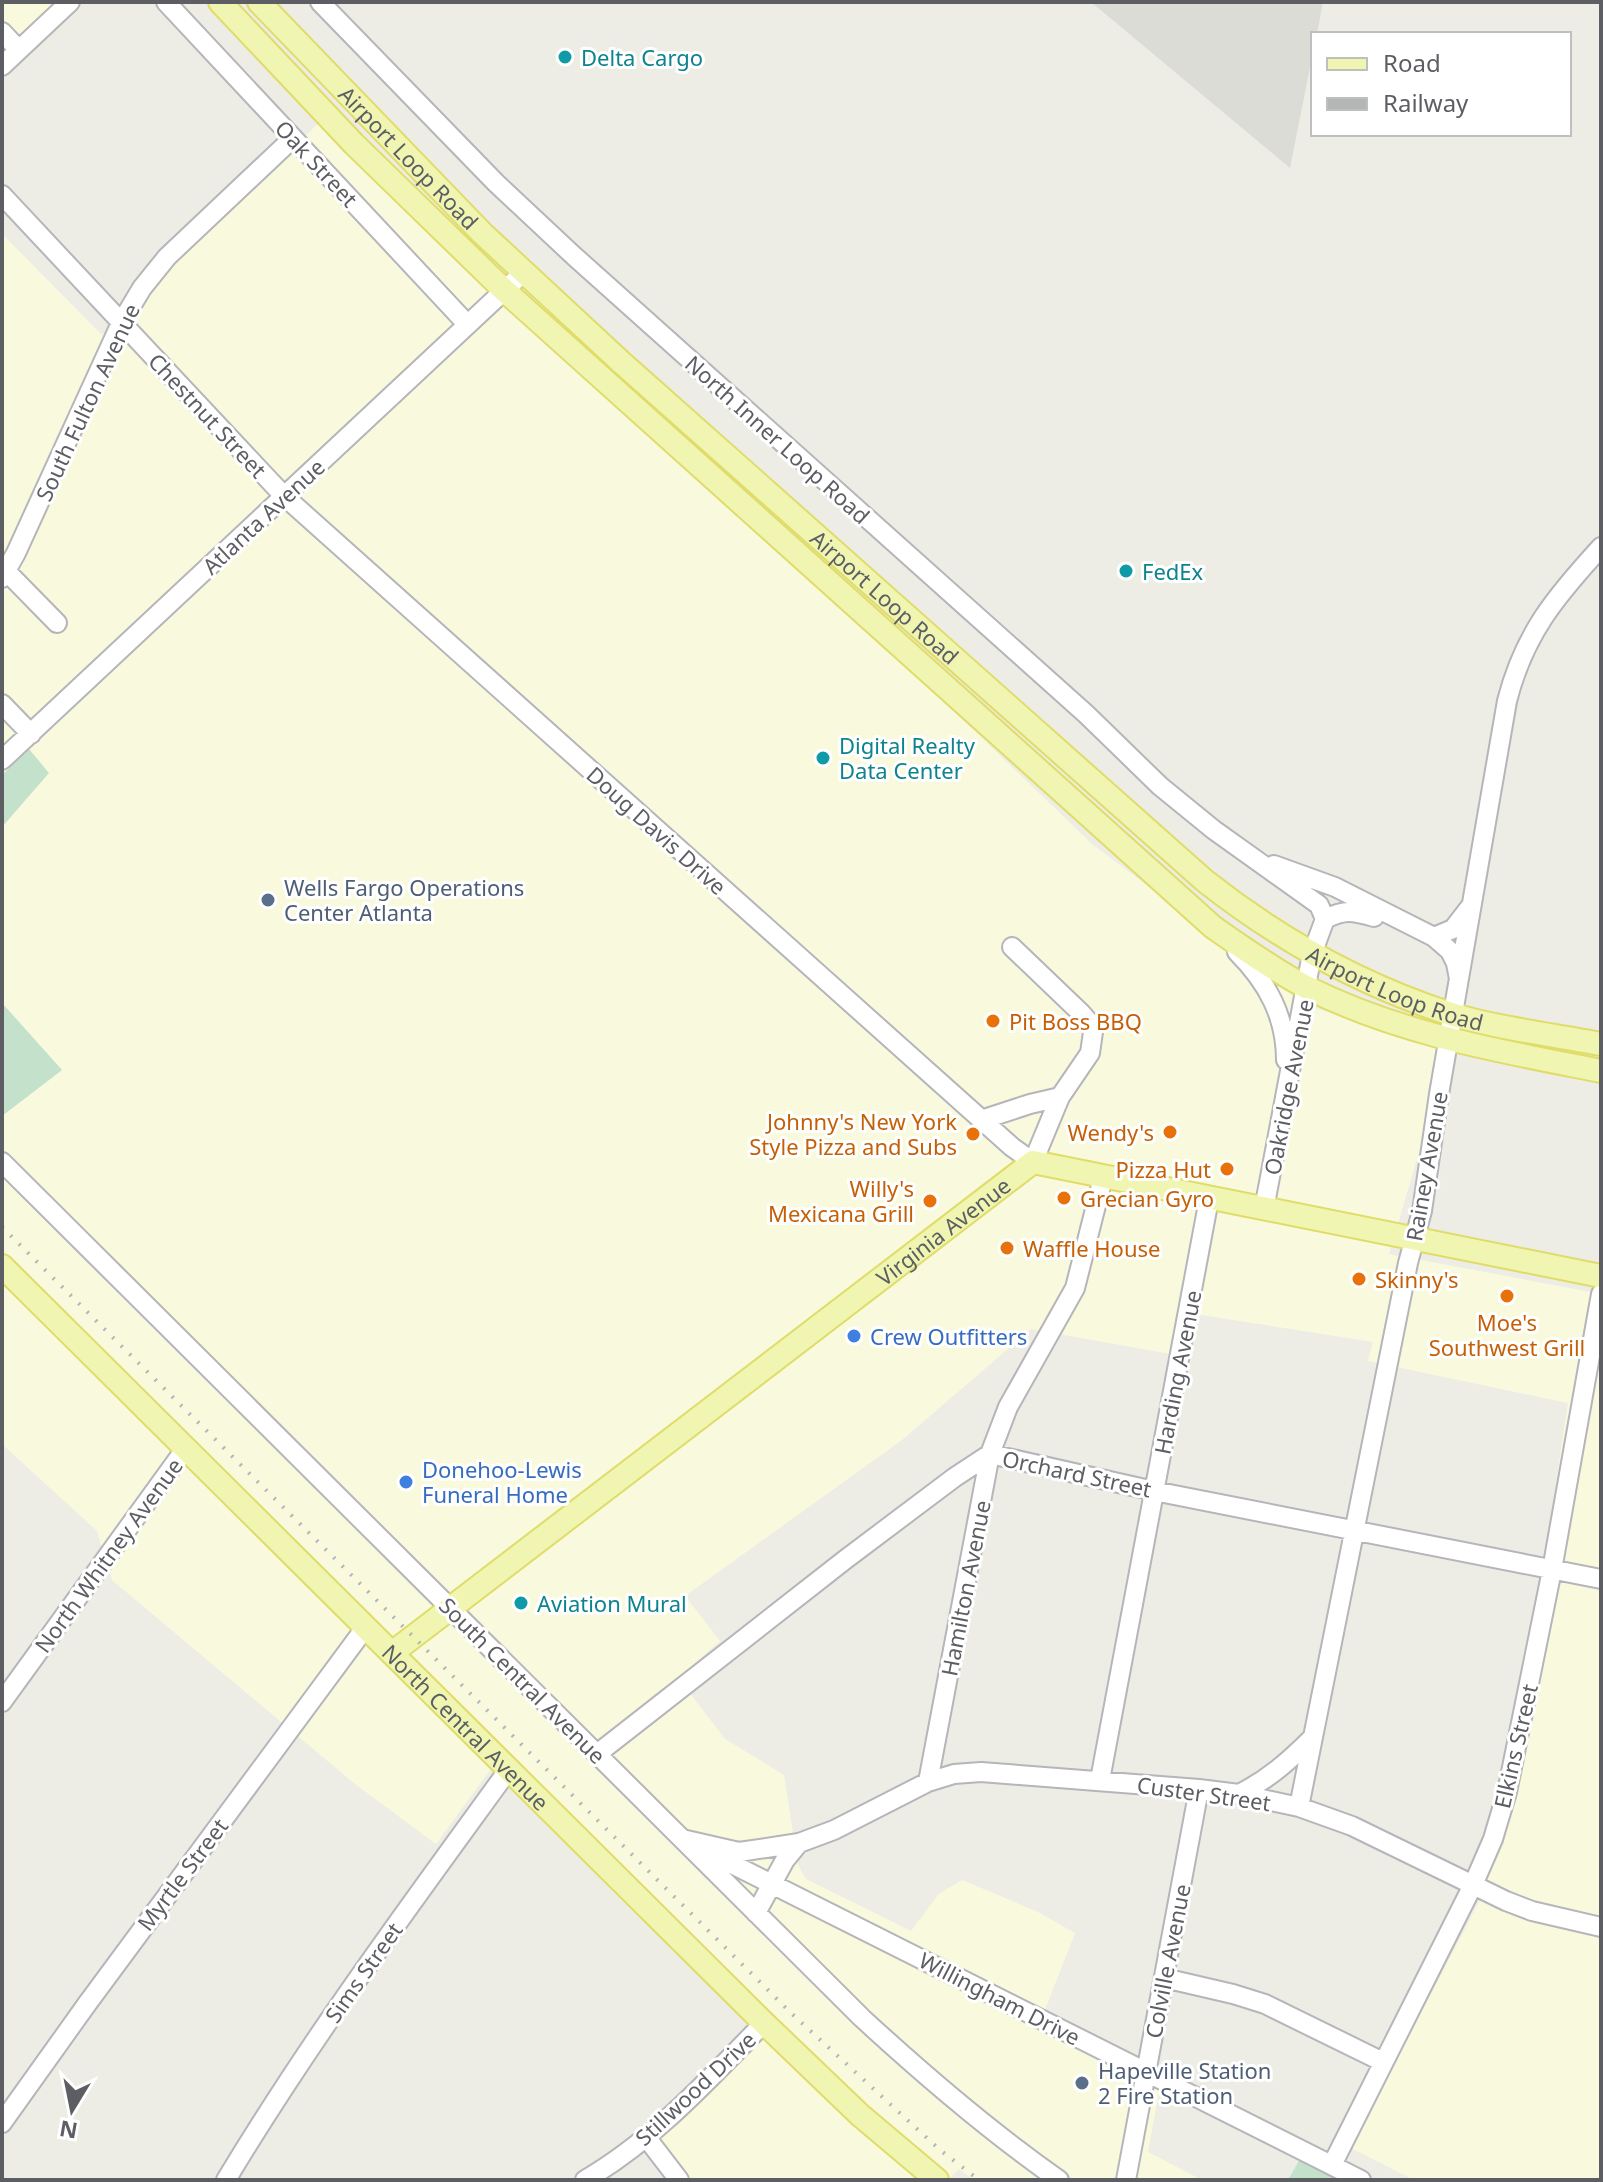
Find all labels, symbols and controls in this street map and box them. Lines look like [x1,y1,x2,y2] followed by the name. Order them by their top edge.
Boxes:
[1311,32,1571,136] legend
[581,42,703,72] place label: Delta Cargo
[1383,46,1441,79] text: Road
[556,48,574,66] marker: Delta Cargo
[333,79,485,236] street label: Airport Loop Road
[1383,86,1469,119] text: Railway
[269,113,365,213] street label: Oak Street
[28,298,146,506] street label: South Fulton Avenue
[142,346,274,484] street label: Chestnut Street
[679,348,877,530] street label: North Inner Loop Road
[195,452,331,580] street label: Atlanta Avenue
[805,523,966,671] street label: Airport Loop Road
[1142,556,1204,586] place label: FedEx
[1117,562,1135,580] marker: FedEx
[839,730,976,785] place label: Digital Realty Data Center
[814,749,832,767] marker: Digital Realty Data Center
[581,759,733,901] street label: Doug Davis Drive
[284,872,524,927] place label: Wells Fargo Operations Center Atlanta
[259,891,277,909] marker: Wells Fargo Operations Center Atlanta
[1302,938,1487,1037] street label: Airport Loop Road
[1256,997,1320,1177] street label: Oakridge Avenue
[1009,1006,1142,1036] place label: Pit Boss BBQ
[984,1012,1002,1030] marker: Pit Boss BBQ
[1398,1089,1454,1243] street label: Rainey Avenue
[749,1106,957,1161] place label: Johnny's New York Style Pizza and Subs
[1068,1117,1154,1147] place label: Wendy's
[1161,1123,1179,1141] marker: Wendy's
[964,1125,982,1143] marker: Johnny's New York Style Pizza and Subs
[1115,1154,1211,1184] place label: Pizza Hut
[1218,1160,1236,1178] marker: Pizza Hut
[870,1170,1016,1292] street label: Virginia Avenue
[768,1173,914,1228] place label: Willy's Mexicana Grill
[1080,1183,1214,1213] place label: Grecian Gyro
[1055,1189,1073,1207] marker: Grecian Gyro
[921,1192,939,1210] marker: Willy's Mexicana Grill
[1023,1233,1160,1263] place label: Waffle House
[998,1239,1016,1257] marker: Waffle House
[1375,1264,1459,1294] place label: Skinny's
[1350,1270,1368,1288] marker: Skinny's
[1146,1287,1208,1457] street label: Harding Avenue
[1498,1287,1516,1305] marker: Moe's Southwest Grill
[1429,1307,1585,1362] place label: Moe's Southwest Grill
[870,1321,1027,1351] place label: Crew Outfitters
[845,1327,863,1345] marker: Crew Outfitters
[1000,1443,1154,1503] street label: Orchard Street
[27,1452,189,1658] street label: North Whitney Avenue
[422,1454,582,1509] place label: Donehoo-Lewis Funeral Home
[397,1473,415,1491] marker: Donehoo-Lewis Funeral Home
[933,1498,997,1678] street label: Hamilton Avenue
[537,1588,687,1618] place label: Aviation Mural
[433,1590,613,1770] street label: South Central Avenue
[512,1594,530,1612] marker: Aviation Mural
[376,1637,556,1817] street label: North Central Avenue
[1486,1681,1544,1811] street label: Elkins Street
[1135,1769,1273,1817] street label: Custer Street
[130,1812,234,1936] street label: Myrtle Street
[1137,1881,1197,2041] street label: Colville Avenue
[317,1916,409,2028] street label: Sims Street
[914,1944,1086,2052] street label: Willingham Drive
[628,2024,762,2152] street label: Stillwood Drive
[1098,2055,1271,2110] place label: Hapeville Station 2 Fire Station
[32,2070,112,2150] north arrow
[1073,2074,1091,2092] marker: Hapeville Station 2 Fire Station
[57,2114,80,2147] text: N

